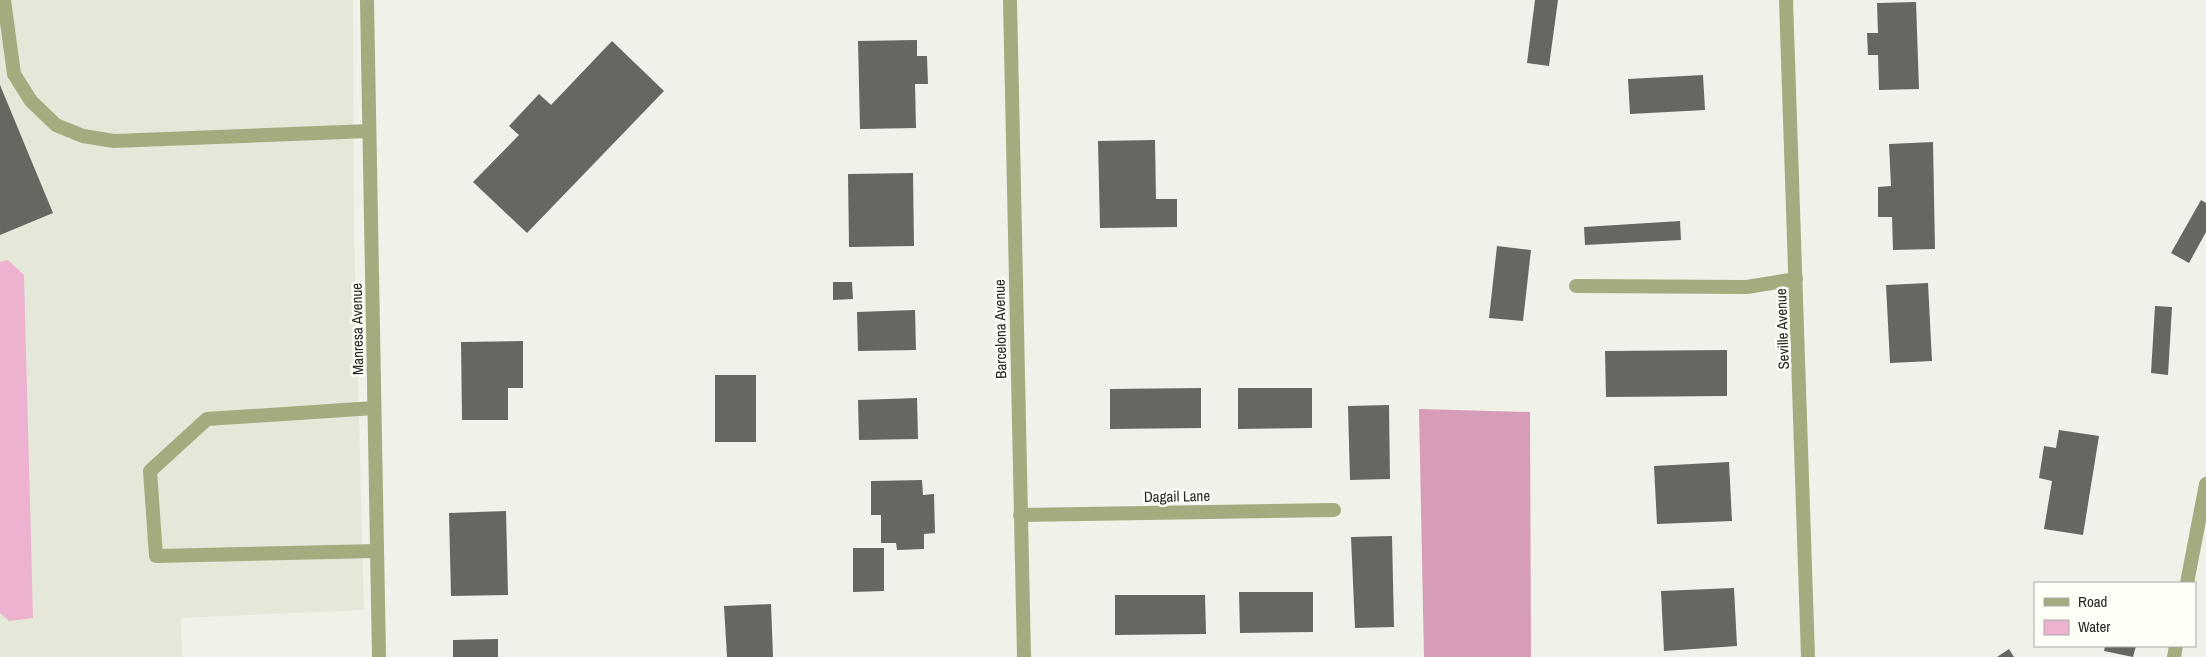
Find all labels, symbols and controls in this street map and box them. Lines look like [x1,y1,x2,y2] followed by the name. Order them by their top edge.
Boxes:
[989,279,1011,379] street label: Barcelona Avenue
[346,283,368,375] street label: Manresa Avenue
[1770,288,1794,370] street label: Seville Avenue
[1144,485,1210,507] street label: Dagail Lane
[2034,582,2196,647] legend
[2078,591,2107,612] text: Road
[2078,616,2110,637] text: Water

